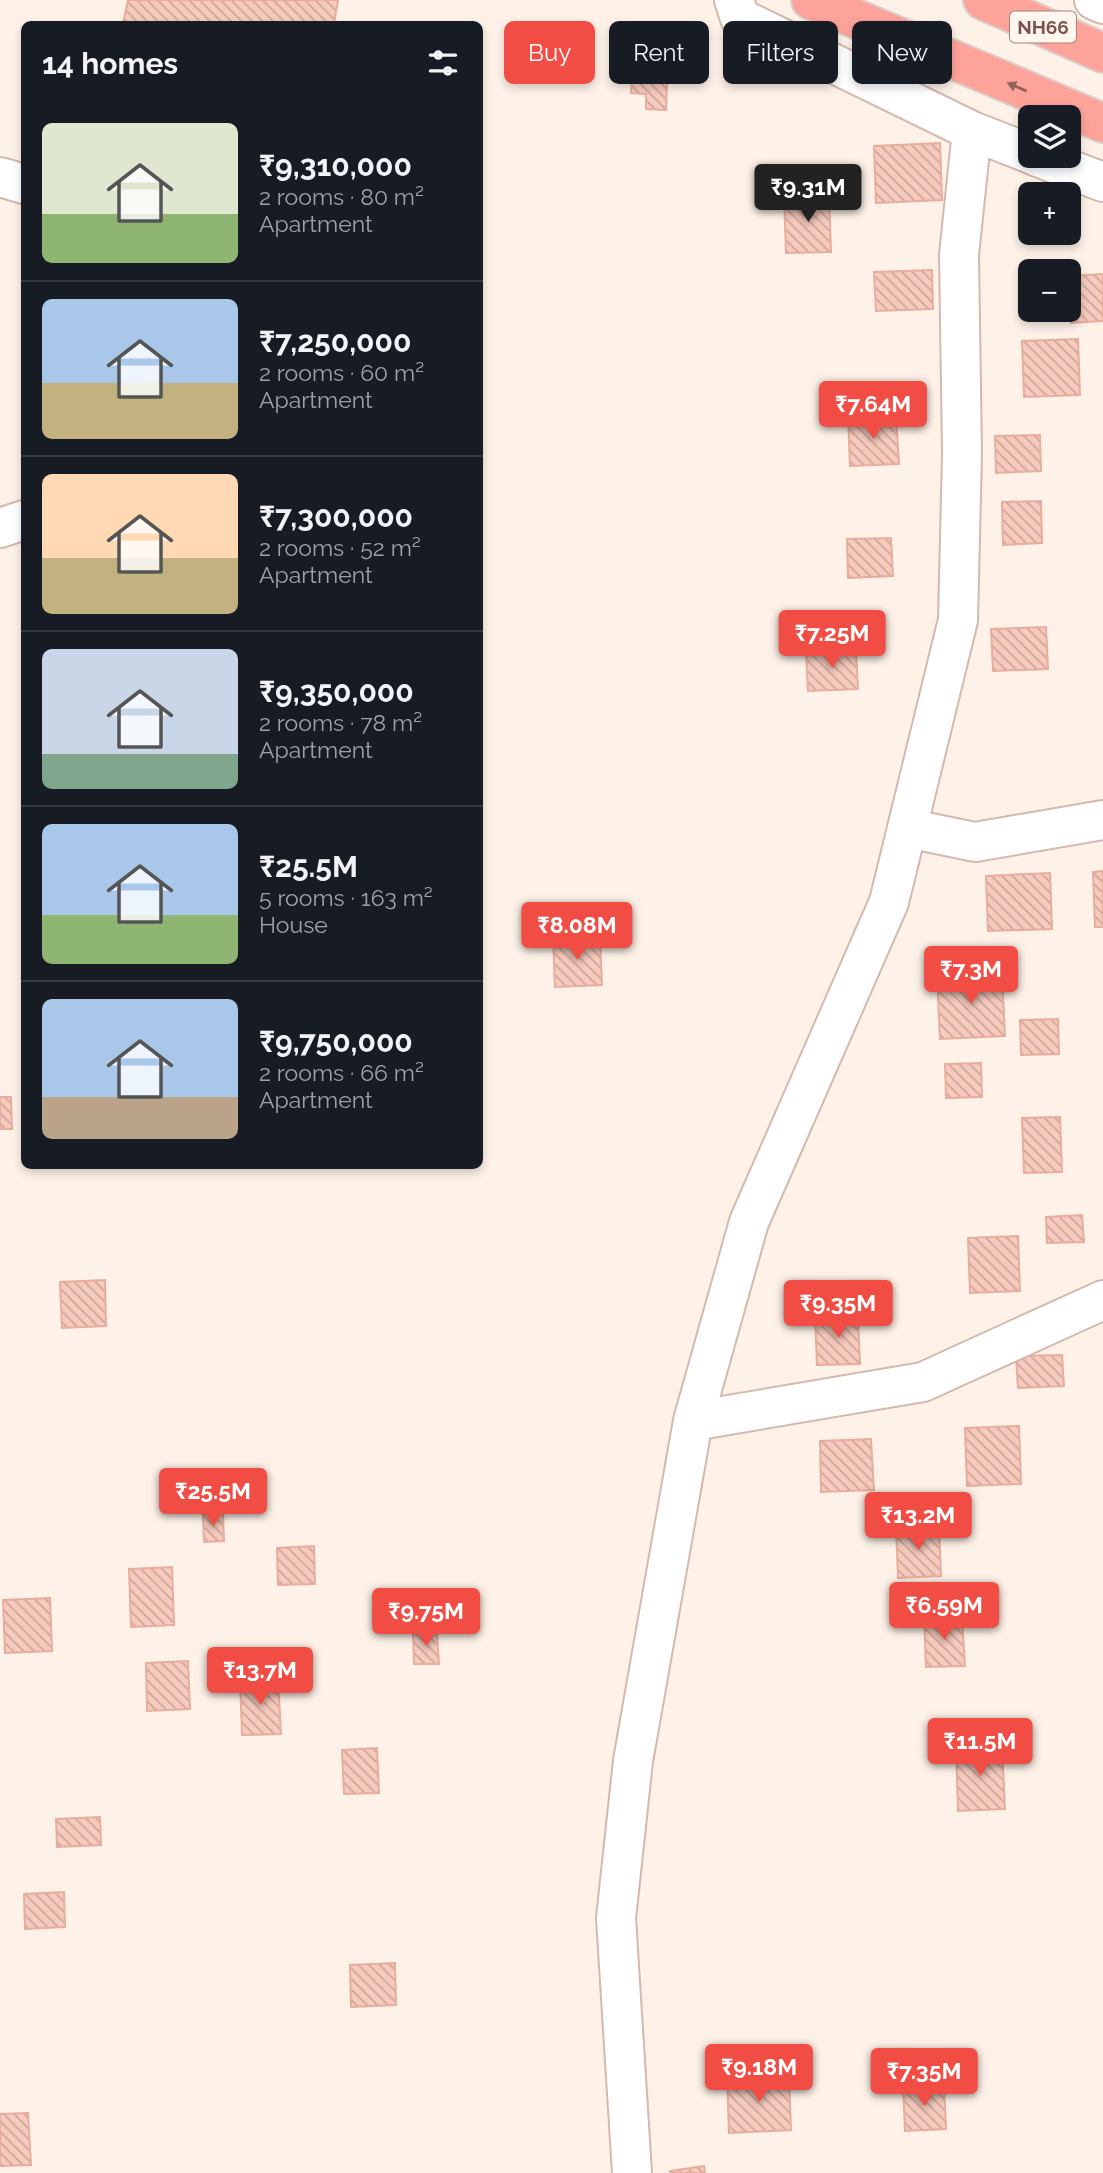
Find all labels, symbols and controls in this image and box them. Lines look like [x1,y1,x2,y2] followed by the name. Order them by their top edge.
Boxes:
[1010,12,1076,42] road number: NH66
[504,21,595,84] chip: Buy
[609,21,709,84] chip: Rent
[723,21,838,84] chip: Filters
[852,21,952,84] chip: New
[424,44,462,82] icon: filters
[42,46,178,81] text: 14 homes
[1007,81,1028,92] one-way arrow
[1018,105,1081,322] map controls
[1018,105,1081,168] button: layers
[259,148,412,183] text: ₹9,310,000
[98,151,182,235] icon: home
[751,164,865,224] pin: ₹9.31M
[770,173,846,200] text: ₹9.31M
[1018,182,1081,245] button: +
[259,183,424,210] text: 2 rooms · 80 m²
[259,210,373,237] text: Apartment
[1018,259,1081,322] button: −
[259,324,411,359] text: ₹7,250,000
[98,327,182,411] icon: home
[259,359,424,386] text: 2 rooms · 60 m²
[816,382,930,441] pin: ₹7.64M
[259,386,373,413] text: Apartment
[835,390,911,417] text: ₹7.64M
[259,499,413,534] text: ₹7,300,000
[98,502,182,586] icon: home
[259,534,421,561] text: 2 rooms · 52 m²
[259,561,373,588] text: Apartment
[775,610,889,670] pin: ₹7.25M
[795,619,869,646] text: ₹7.25M
[259,674,414,709] text: ₹9,350,000
[98,677,182,761] icon: home
[259,709,422,736] text: 2 rooms · 78 m²
[259,736,373,763] text: Apartment
[259,849,358,884] text: ₹25.5M
[98,852,182,936] icon: home
[259,884,433,911] text: 5 rooms · 163 m²
[520,902,634,962] pin: ₹8.08M
[259,911,328,938] text: House
[537,911,617,938] text: ₹8.08M
[922,946,1020,1006] pin: ₹7.3M
[940,955,1002,982] text: ₹7.3M
[259,1024,413,1059] text: ₹9,750,000
[98,1027,182,1111] icon: home
[259,1059,424,1086] text: 2 rooms · 66 m²
[259,1086,373,1113] text: Apartment
[781,1280,895,1340] pin: ₹9.35M
[800,1289,876,1316] text: ₹9.35M
[156,1468,270,1528] pin: ₹25.5M
[175,1477,251,1504] text: ₹25.5M
[861,1492,975,1552] pin: ₹13.2M
[881,1501,955,1528] text: ₹13.2M
[887,1582,1001,1642] pin: ₹6.59M
[369,1588,483,1648] pin: ₹9.75M
[905,1591,983,1618] text: ₹6.59M
[388,1597,464,1624] text: ₹9.75M
[203,1648,317,1707] pin: ₹13.7M
[223,1656,297,1683] text: ₹13.7M
[923,1718,1037,1778] pin: ₹11.5M
[944,1727,1016,1754] text: ₹11.5M
[702,2044,816,2104] pin: ₹9.18M
[867,2048,981,2108] pin: ₹7.35M
[721,2053,797,2080] text: ₹9.18M
[887,2057,961,2084] text: ₹7.35M

